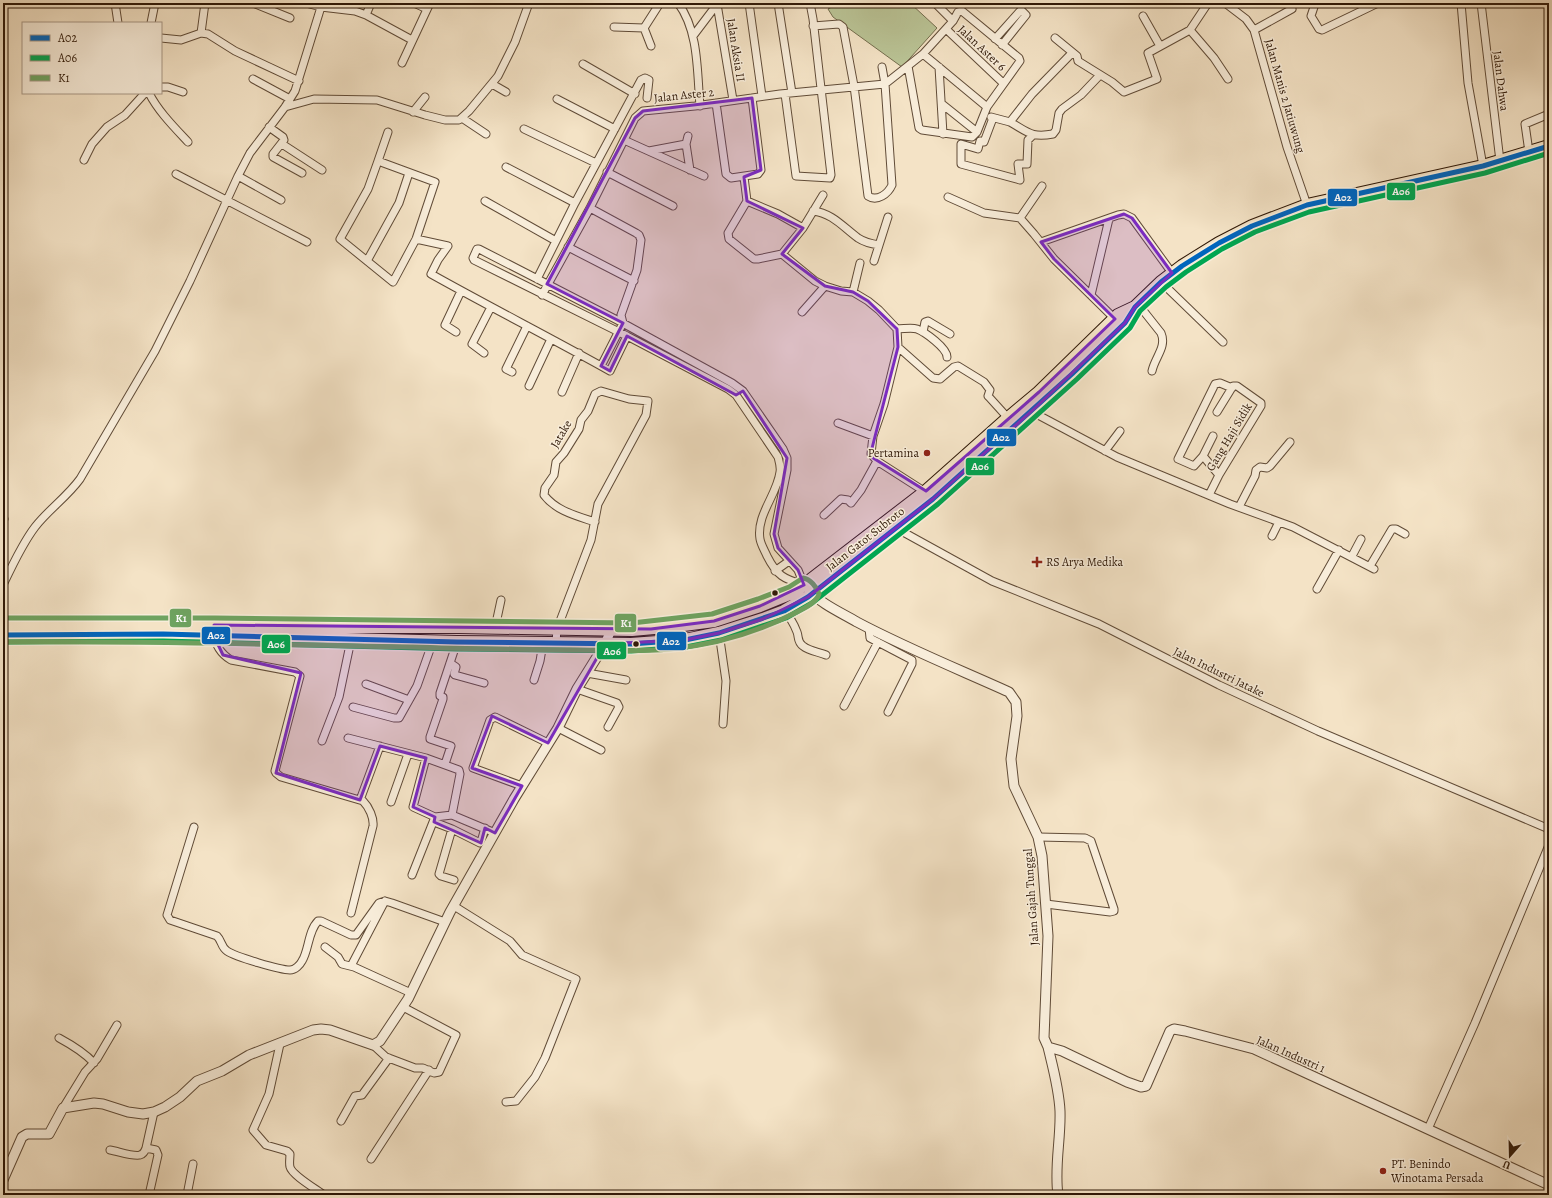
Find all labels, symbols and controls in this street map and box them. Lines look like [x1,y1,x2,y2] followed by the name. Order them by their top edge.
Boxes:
[723,17,749,83] street label: Jalan Aksia II
[22,22,162,94] legend
[954,22,1010,75] street label: Jalan Aster 6
[57,30,77,46] text: A02
[1261,37,1309,155] street label: Jalan Manis 2 Jatiuwung
[57,50,77,66] text: A06
[1489,50,1513,112] street label: Jalan Dahwa
[58,70,70,86] text: K1
[653,84,715,106] street label: Jalan Aster 2
[1386,182,1416,201] line badge: A06
[1391,184,1410,199] text: A06
[1327,188,1358,207] line badge: A02
[1333,190,1353,205] text: A02
[1202,400,1256,474] street label: Gang Haji Sidik
[547,417,575,451] street label: Jatake
[986,428,1017,447] line badge: A02
[991,430,1011,445] text: A02
[868,445,919,461] place label: Pertamina
[922,448,932,458] marker: Pertamina
[965,457,995,476] line badge: A06
[970,459,989,474] text: A06
[822,503,908,575] street label: Jalan Gatot Subroto
[1046,554,1124,570] place label: RS Arya Medika
[1031,556,1043,568] marker: RS Arya Medika
[770,588,780,598] unlabelled marker
[169,608,192,628] line badge: K1
[175,611,187,626] text: K1
[614,613,637,633] line badge: K1
[620,616,632,631] text: K1
[201,626,231,645] line badge: A02
[206,628,226,643] text: A02
[656,631,687,651] line badge: A02
[261,634,291,654] line badge: A06
[661,634,681,649] text: A02
[266,637,285,652] text: A06
[631,639,641,649] unlabelled marker
[596,641,627,660] line badge: A06
[1171,643,1267,701] street label: Jalan Industri Jatake
[602,644,621,659] text: A06
[1020,848,1042,946] street label: Jalan Gajah Tunggal
[1254,1032,1328,1076] street label: Jalan Industri 1
[1490,1136,1530,1176] north arrow
[1390,1156,1484,1186] place label: PT. Benindo Winotama Persada
[1500,1156,1513,1173] text: U
[1378,1166,1388,1176] marker: PT. Benindo Winotama Persada

